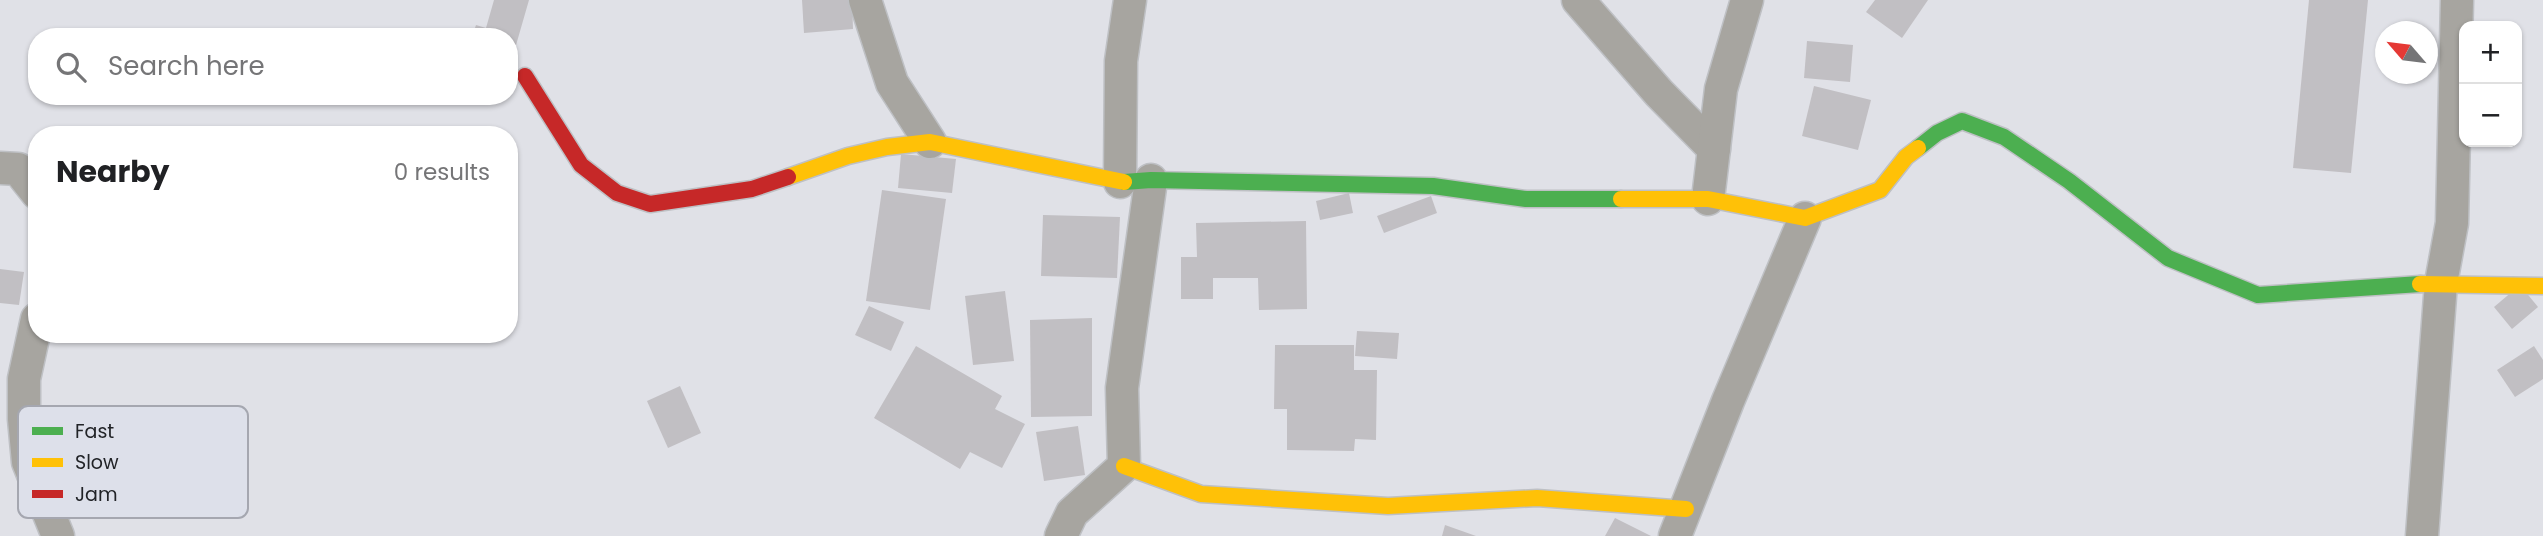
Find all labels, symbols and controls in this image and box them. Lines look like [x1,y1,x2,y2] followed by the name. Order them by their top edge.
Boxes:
[2375,21,2438,84] north arrow
[2459,21,2522,147] map controls
[2459,21,2522,84] button: +
[28,28,518,105] search box
[52,48,90,86] icon: search
[108,48,265,84] text: Search here
[2459,84,2522,147] button: −
[56,150,170,193] text: Nearby
[394,156,490,188] text: 0 results
[18,406,248,518] legend
[75,418,114,445] text: Fast
[75,449,119,476] text: Slow
[75,481,117,508] text: Jam

